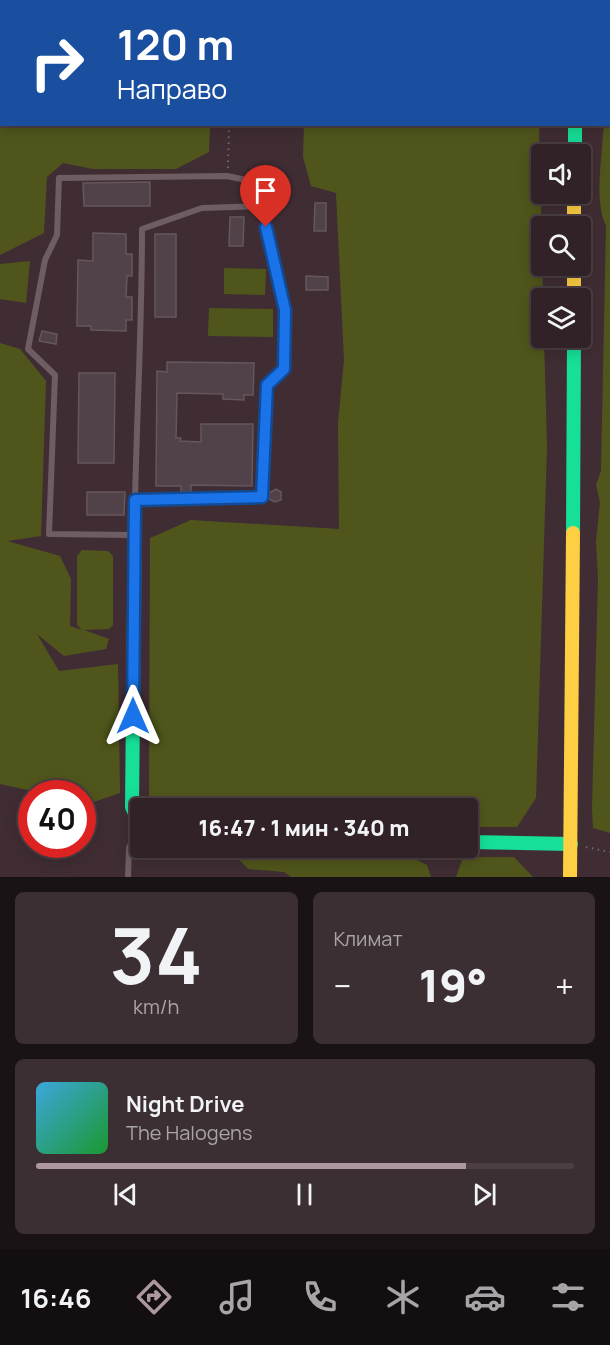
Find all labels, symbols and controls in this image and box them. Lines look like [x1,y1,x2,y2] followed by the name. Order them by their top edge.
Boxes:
[117,15,234,73] text: 120 m
[18,24,96,102] icon: right
[117,70,227,107] text: Направо
[531,144,591,348] map controls
[531,144,591,204] button: sound
[240,165,291,227] pin
[249,174,282,207] icon: arrive
[531,216,591,276] button: search
[531,288,591,348] button: layers
[101,684,165,748] position arrow
[18,780,96,858] speed limit sign: 40
[198,813,410,843] text: 16:47 · 1 мин · 340 m
[110,901,203,1007] text: 34
[334,925,403,952] text: Климат
[419,954,487,1016] text: 19°
[334,963,351,1008] text: −
[555,963,574,1008] text: +
[133,993,180,1020] text: km/h
[126,1089,245,1119] text: Night Drive
[126,1119,252,1146] text: The Halogens
[109,1178,142,1211] icon: previous
[288,1178,321,1211] icon: pause
[468,1178,501,1211] icon: next
[133,1276,175,1318] icon: directions
[216,1276,258,1318] icon: music
[299,1276,341,1318] icon: phone
[382,1276,424,1318] icon: climate
[464,1276,506,1318] icon: car
[547,1276,589,1318] icon: filters
[20,1279,92,1316] text: 16:46

